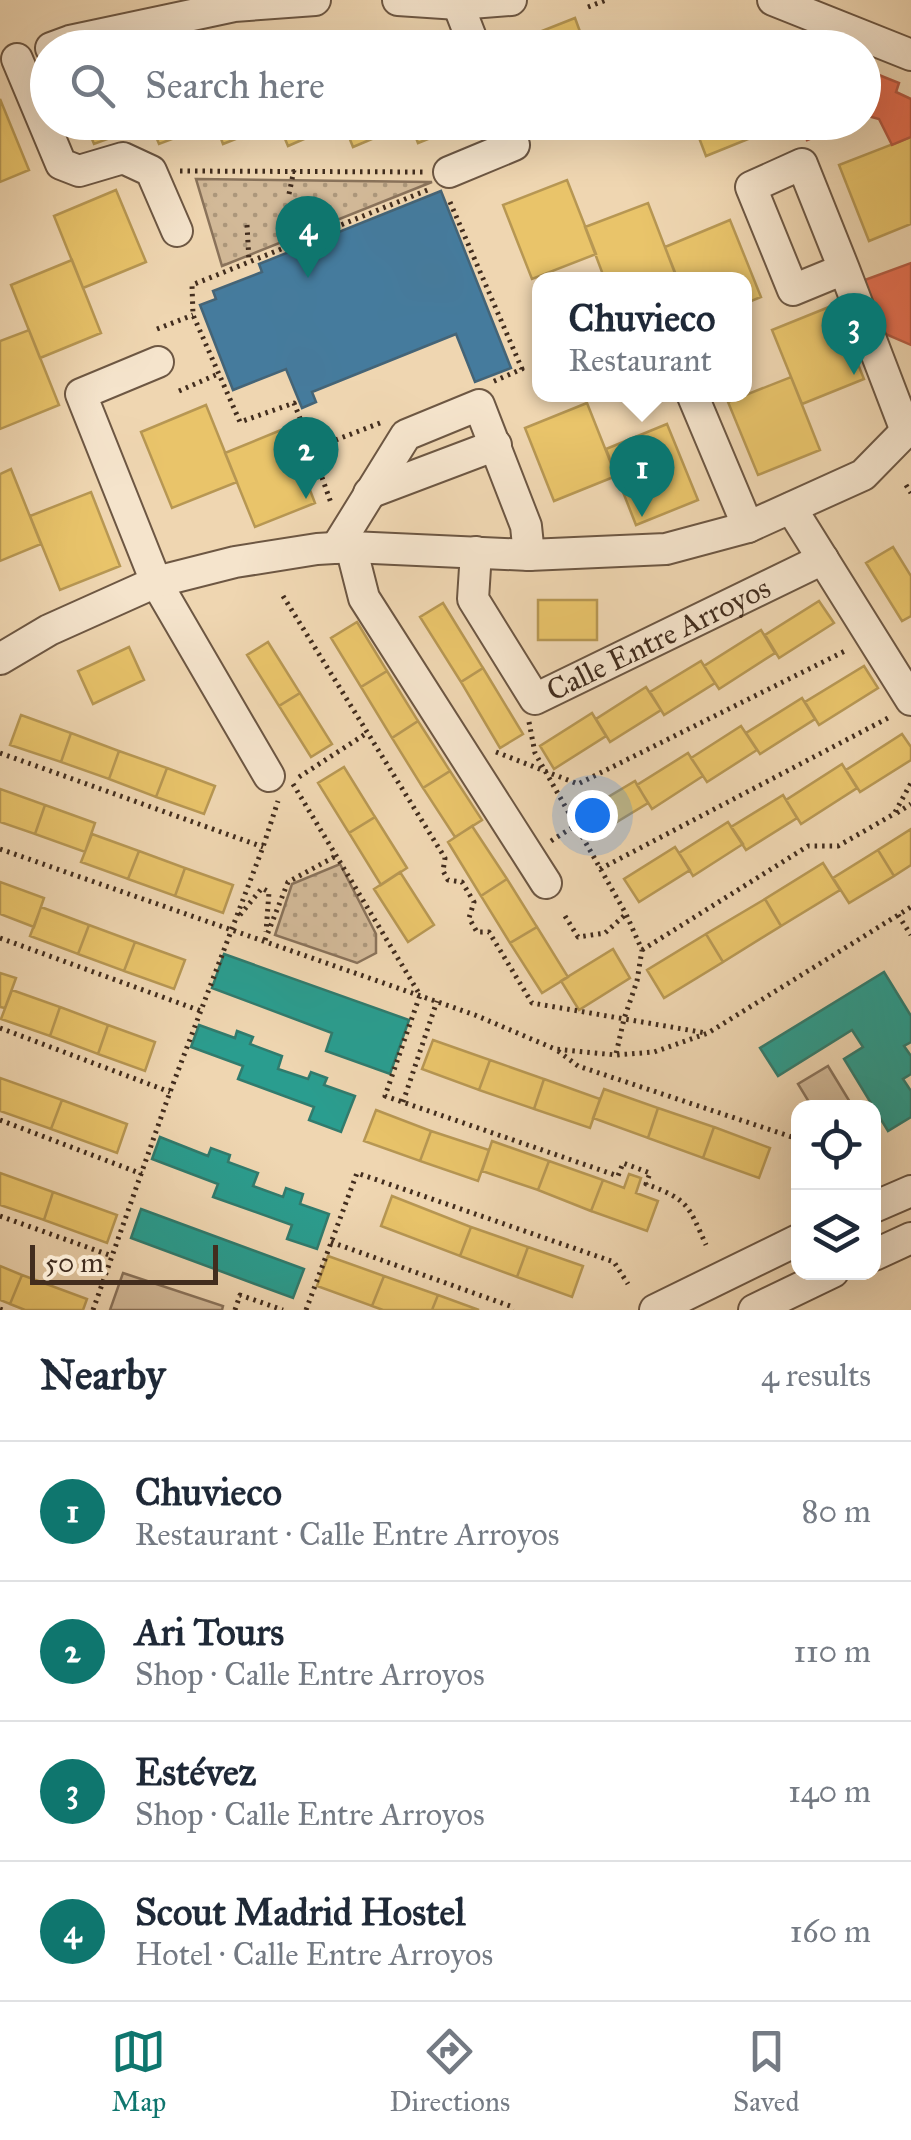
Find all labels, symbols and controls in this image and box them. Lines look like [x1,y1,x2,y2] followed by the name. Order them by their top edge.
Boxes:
[30,30,881,140] search box
[65,58,120,113] icon: search
[145,62,325,108] text: Search here
[276,196,340,278] pin: 4
[532,272,752,402] popup
[822,292,886,375] pin: 3
[569,295,715,341] text: Chuvieco
[569,341,712,380] text: Restaurant
[274,416,338,499] pin: 2
[610,434,674,517] pin: 1
[541,569,776,709] street label: Calle Entre Arroyos
[567,790,618,841] your location
[791,1100,881,1280] map controls
[791,1100,881,1190] button: locate
[791,1190,881,1280] button: layers
[30,1240,218,1284] scale bar
[45,1245,104,1280] text: 50 m
[40,1349,165,1401] text: Nearby
[761,1356,871,1395] text: 4 results
[135,1469,282,1515] text: Chuvieco
[66,1492,79,1531] text: 1
[802,1492,871,1531] text: 80 m
[135,1515,559,1554] text: Restaurant · Calle Entre Arroyos
[135,1609,284,1655] text: Ari Tours
[65,1632,80,1671] text: 2
[793,1632,871,1671] text: 110 m
[135,1655,485,1694] text: Shop · Calle Entre Arroyos
[135,1749,256,1795] text: Estévez
[66,1772,79,1811] text: 3
[788,1772,871,1811] text: 140 m
[135,1795,485,1834] text: Shop · Calle Entre Arroyos
[135,1889,466,1935] text: Scout Madrid Hostel
[64,1912,81,1951] text: 4
[790,1912,871,1951] text: 160 m
[135,1935,493,1974] text: Hotel · Calle Entre Arroyos
[111,2024,166,2119] tab: Map
[389,2024,510,2119] tab: Directions
[733,2024,800,2119] tab: Saved

